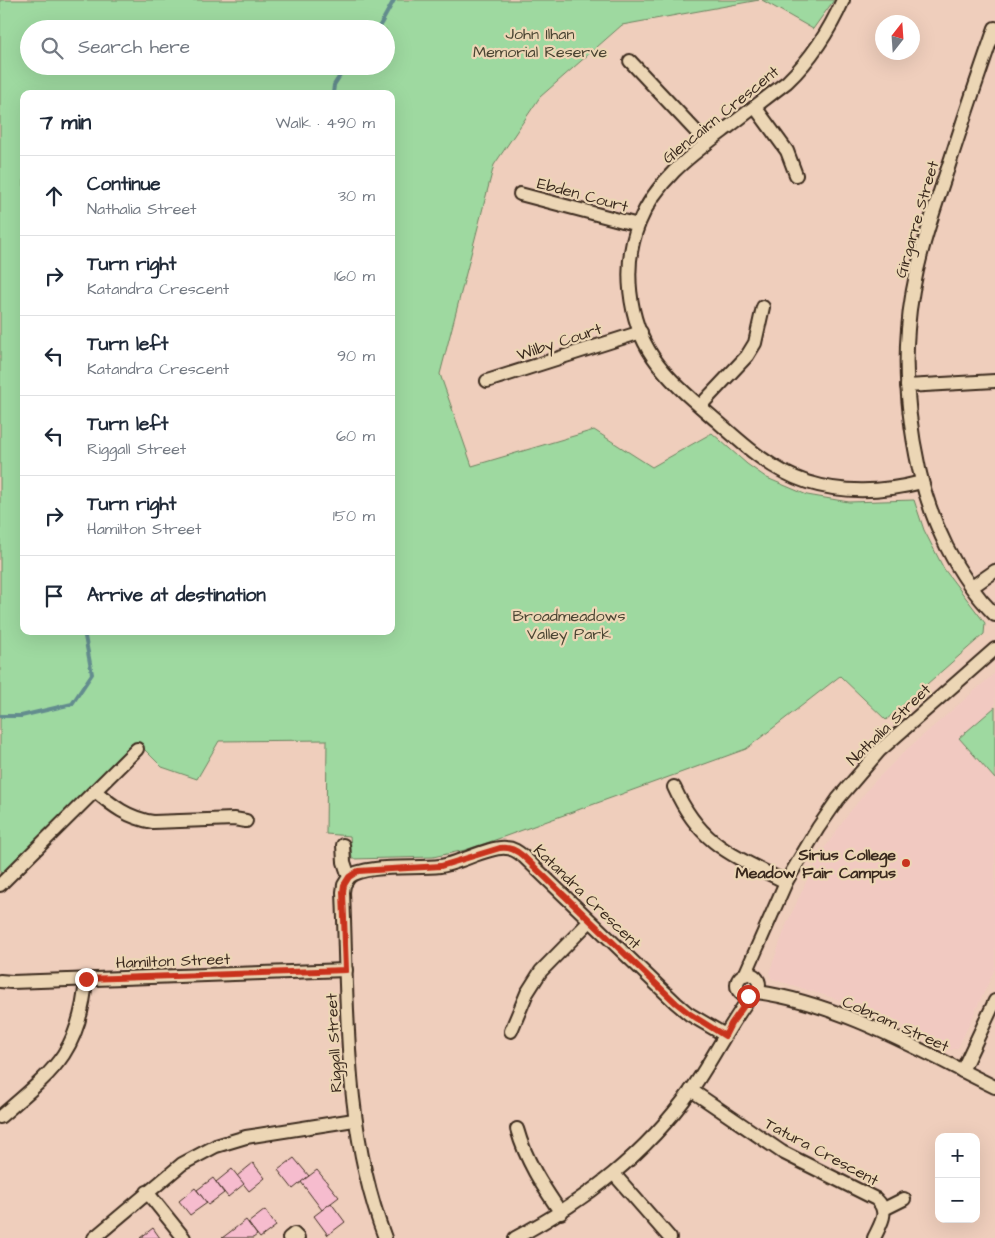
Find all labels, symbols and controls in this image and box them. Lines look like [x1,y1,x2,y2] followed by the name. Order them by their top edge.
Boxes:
[875,15,920,60] north arrow
[20,20,395,75] search box
[473,23,607,63] park label: John Ilhan Memorial Reserve
[38,34,66,62] icon: search
[78,34,190,61] text: Search here
[658,60,784,169] street label: Glencairn Crescent
[40,108,91,137] text: 7 min
[275,112,375,134] text: Walk · 490 m
[890,158,945,281] street label: Girgarre Street
[87,171,161,198] text: Continue
[535,172,631,218] street label: Ebden Court
[40,182,68,210] icon: ahead
[338,185,375,207] text: 30 m
[87,198,197,220] text: Nathalia Street
[87,251,176,278] text: Turn right
[40,262,68,290] icon: right
[334,265,375,287] text: 160 m
[87,278,229,300] text: Katandra Crescent
[514,318,605,367] street label: Wilby Court
[87,331,168,358] text: Turn left
[40,342,68,370] icon: left
[337,345,375,367] text: 90 m
[87,358,229,380] text: Katandra Crescent
[87,411,168,438] text: Turn left
[40,422,68,450] icon: left
[336,425,375,447] text: 60 m
[87,438,186,460] text: Riggall Street
[87,491,176,518] text: Turn right
[40,502,68,530] icon: right
[333,505,375,527] text: 150 m
[87,518,201,540] text: Hamilton Street
[40,582,68,610] icon: arrive
[87,582,266,609] text: Arrive at destination
[513,605,625,646] park label: Broadmeadows Valley Park
[842,678,936,771] street label: Nathalia Street
[529,839,646,954] street label: Katandra Crescent
[736,844,896,884] place label: Sirius College Meadow Fair Campus
[900,857,912,869] marker: Sirius College Meadow Fair Campus
[115,948,231,974] street label: Hamilton Street
[75,968,98,991] route end
[737,985,760,1008] route start
[839,991,953,1057] street label: Cobram Street
[320,992,349,1093] street label: Riggall Street
[761,1113,883,1191] street label: Tatura Crescent
[935,1133,980,1223] map controls
[935,1133,980,1178] button: +
[935,1178,980,1223] button: −

